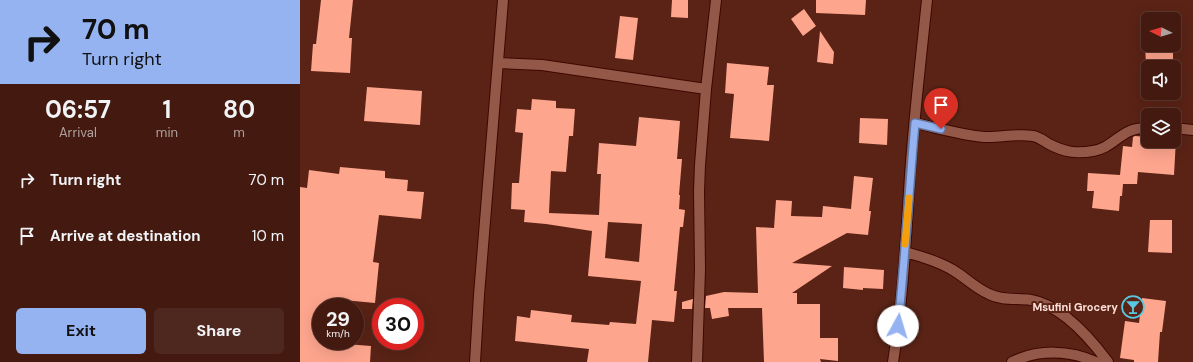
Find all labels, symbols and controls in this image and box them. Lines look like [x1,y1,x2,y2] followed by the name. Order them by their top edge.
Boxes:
[82,11,150,48] text: 70 m
[1141,12,1181,52] north arrow
[1141,12,1181,148] map controls
[16,16,68,68] icon: right
[82,47,162,71] text: Turn right
[1141,60,1181,100] button: sound
[924,88,958,129] pin
[45,94,111,125] text: 06:57
[163,94,171,125] text: 1
[223,94,255,125] text: 80
[930,94,952,116] icon: arrive
[1141,108,1181,148] button: layers
[59,124,97,141] text: Arrival
[156,124,178,141] text: min
[233,124,245,141] text: m
[16,169,38,191] icon: right
[50,170,121,190] text: Turn right
[249,170,284,190] text: 70 m
[16,225,38,247] icon: arrive
[50,226,201,246] text: Arrive at destination
[252,226,284,246] text: 10 m
[1120,294,1146,320] bar icon: Msufini Grocery
[372,298,424,350] speed limit sign: 30
[1032,300,1118,314] place label: Msufini Grocery
[877,305,919,347] position arrow
[326,306,350,332] text: 29
[16,308,146,354] button: Exit
[154,308,284,354] button: Share
[326,327,350,340] text: km/h

